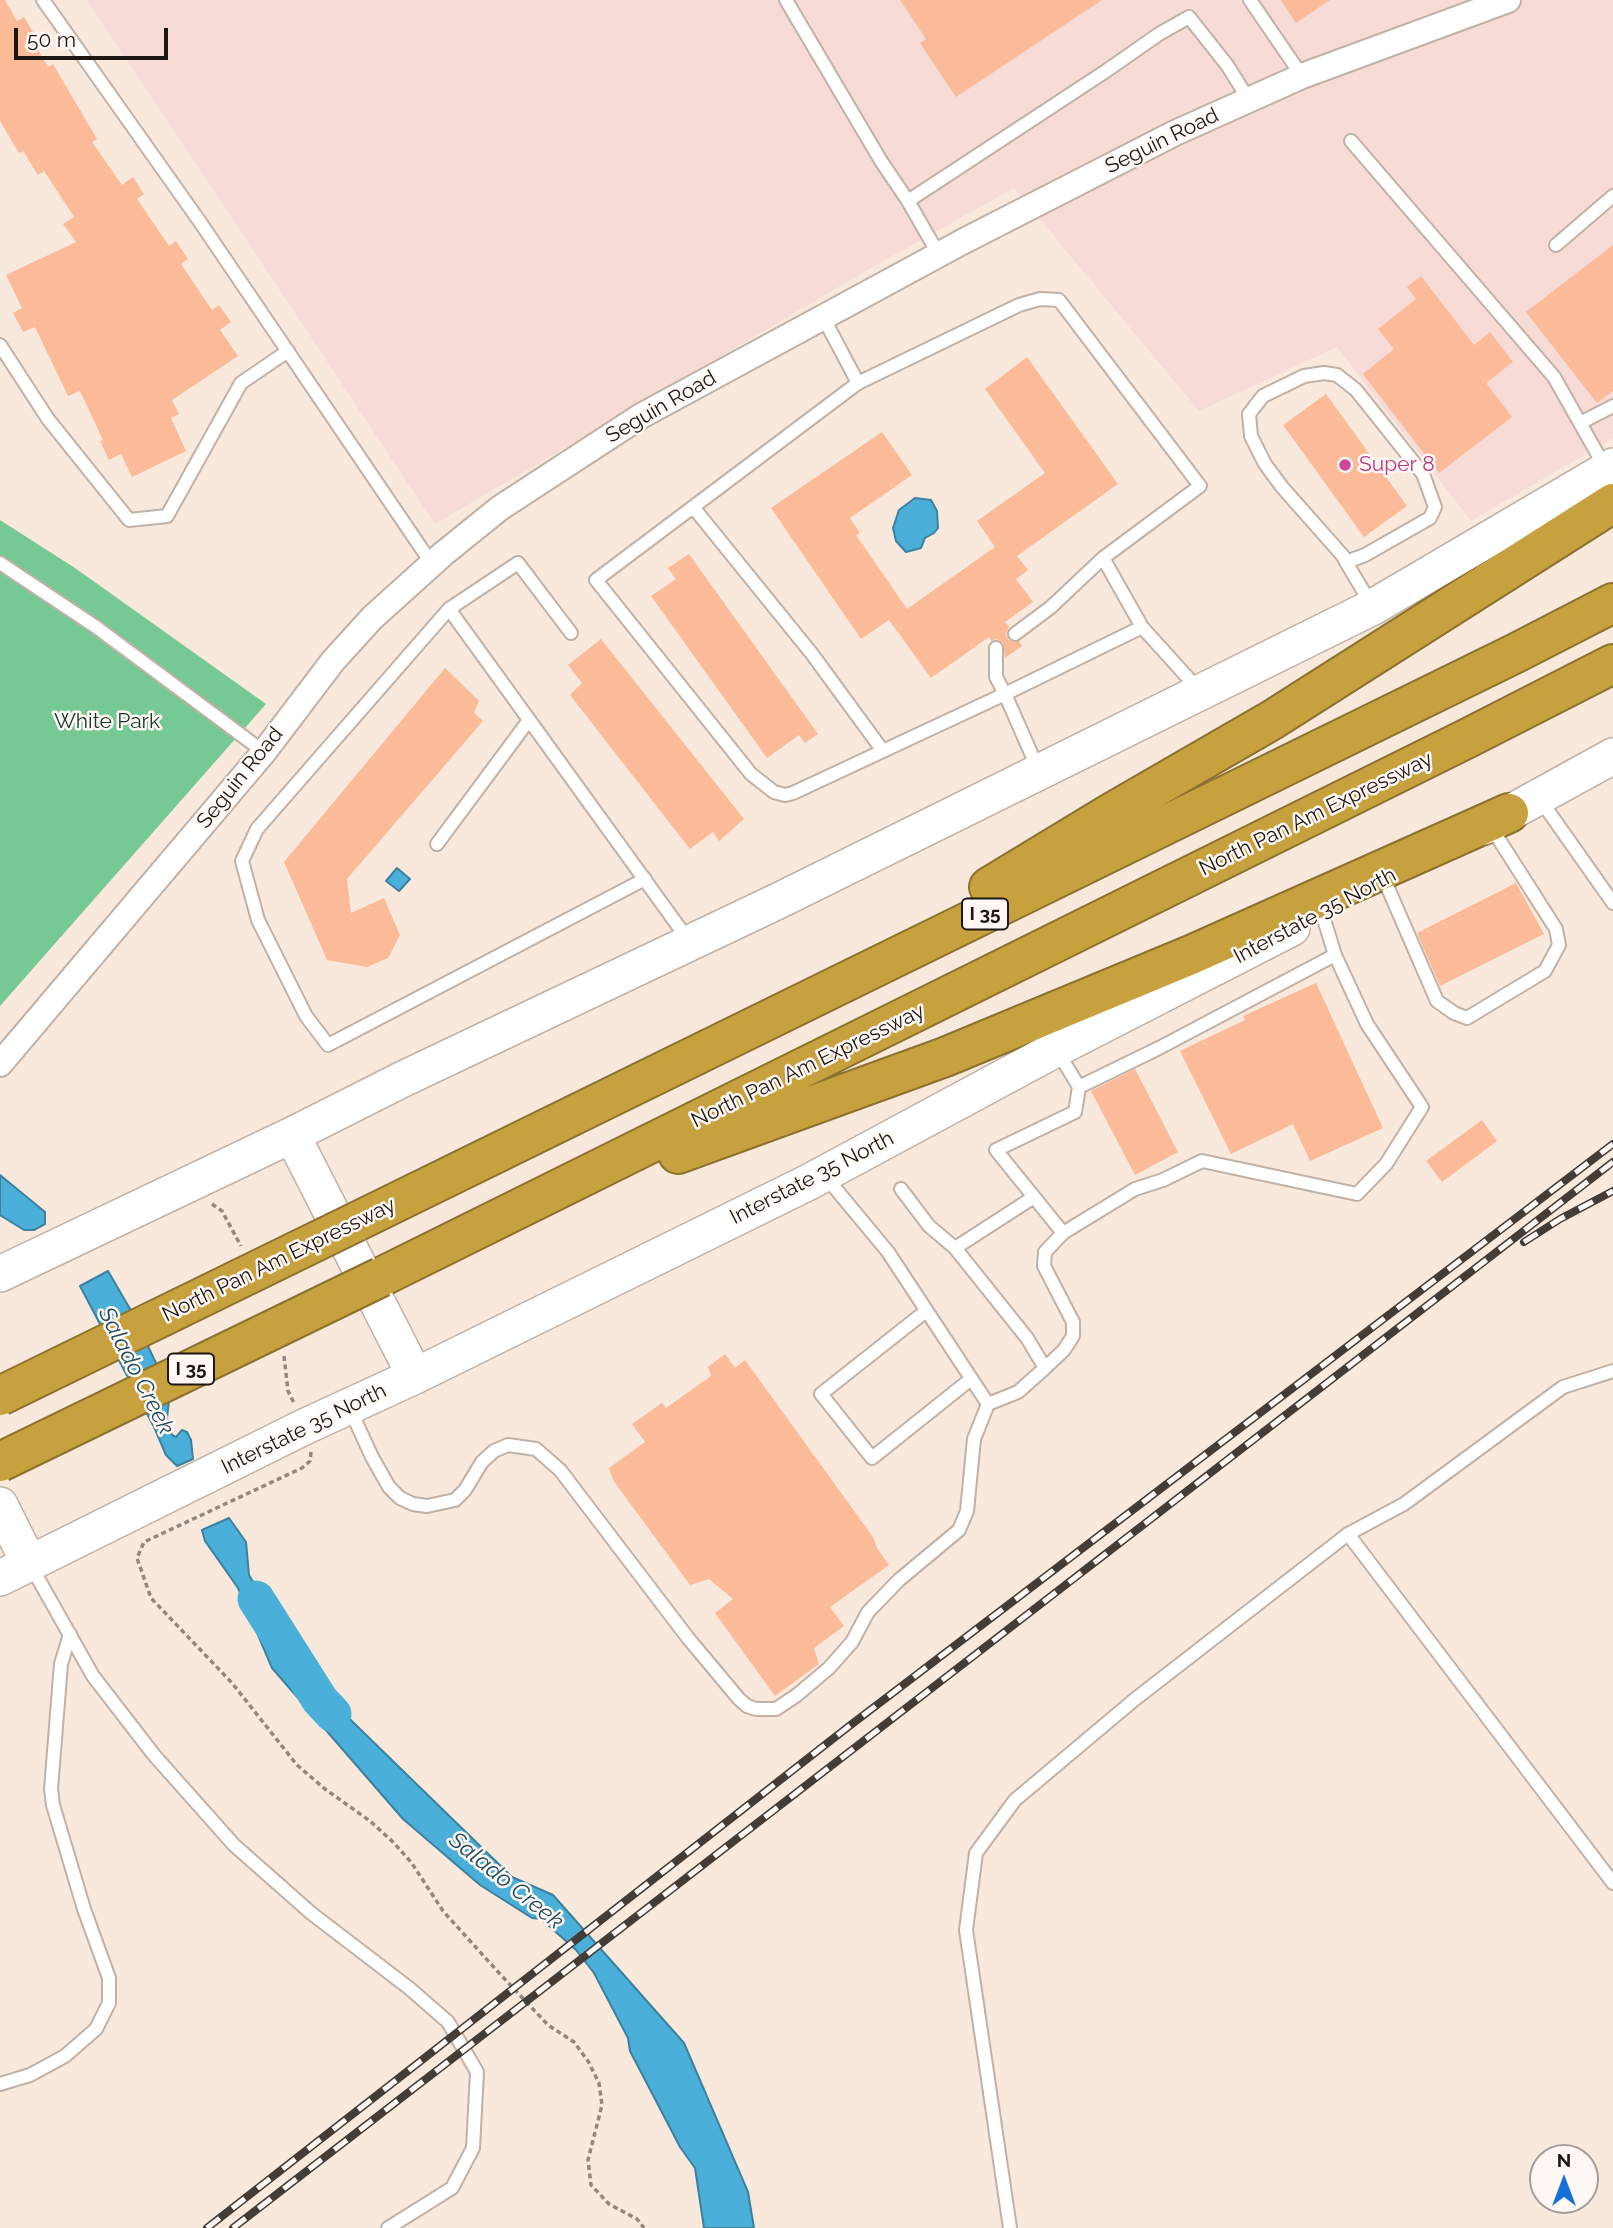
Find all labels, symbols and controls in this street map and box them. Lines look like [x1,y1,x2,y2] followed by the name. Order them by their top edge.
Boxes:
[18,14,172,58] scale bar
[27,27,76,52] text: 50 m
[1101,103,1223,179] street label: Seguin Road
[601,365,721,449] street label: Seguin Road
[1359,452,1435,478] place label: Super 8
[1337,457,1353,473] marker: Super 8
[54,709,160,735] park label: White Park
[191,722,289,834] street label: Seguin Road
[1195,746,1437,882] street label: North Pan Am Expressway
[1230,863,1400,969] street label: Interstate 35 North
[962,898,1008,930] road number: I 35
[687,998,929,1134] street label: North Pan Am Expressway
[726,1126,898,1230] street label: Interstate 35 North
[158,1192,400,1328] street label: North Pan Am Expressway
[92,1303,180,1439] water label: Salado Creek
[168,1354,214,1385] road number: I 35
[218,1378,390,1480] street label: Interstate 35 North
[443,1826,569,1936] water label: Salado Creek
[1529,2144,1599,2214] north arrow
[1557,2149,1571,2171] text: N

